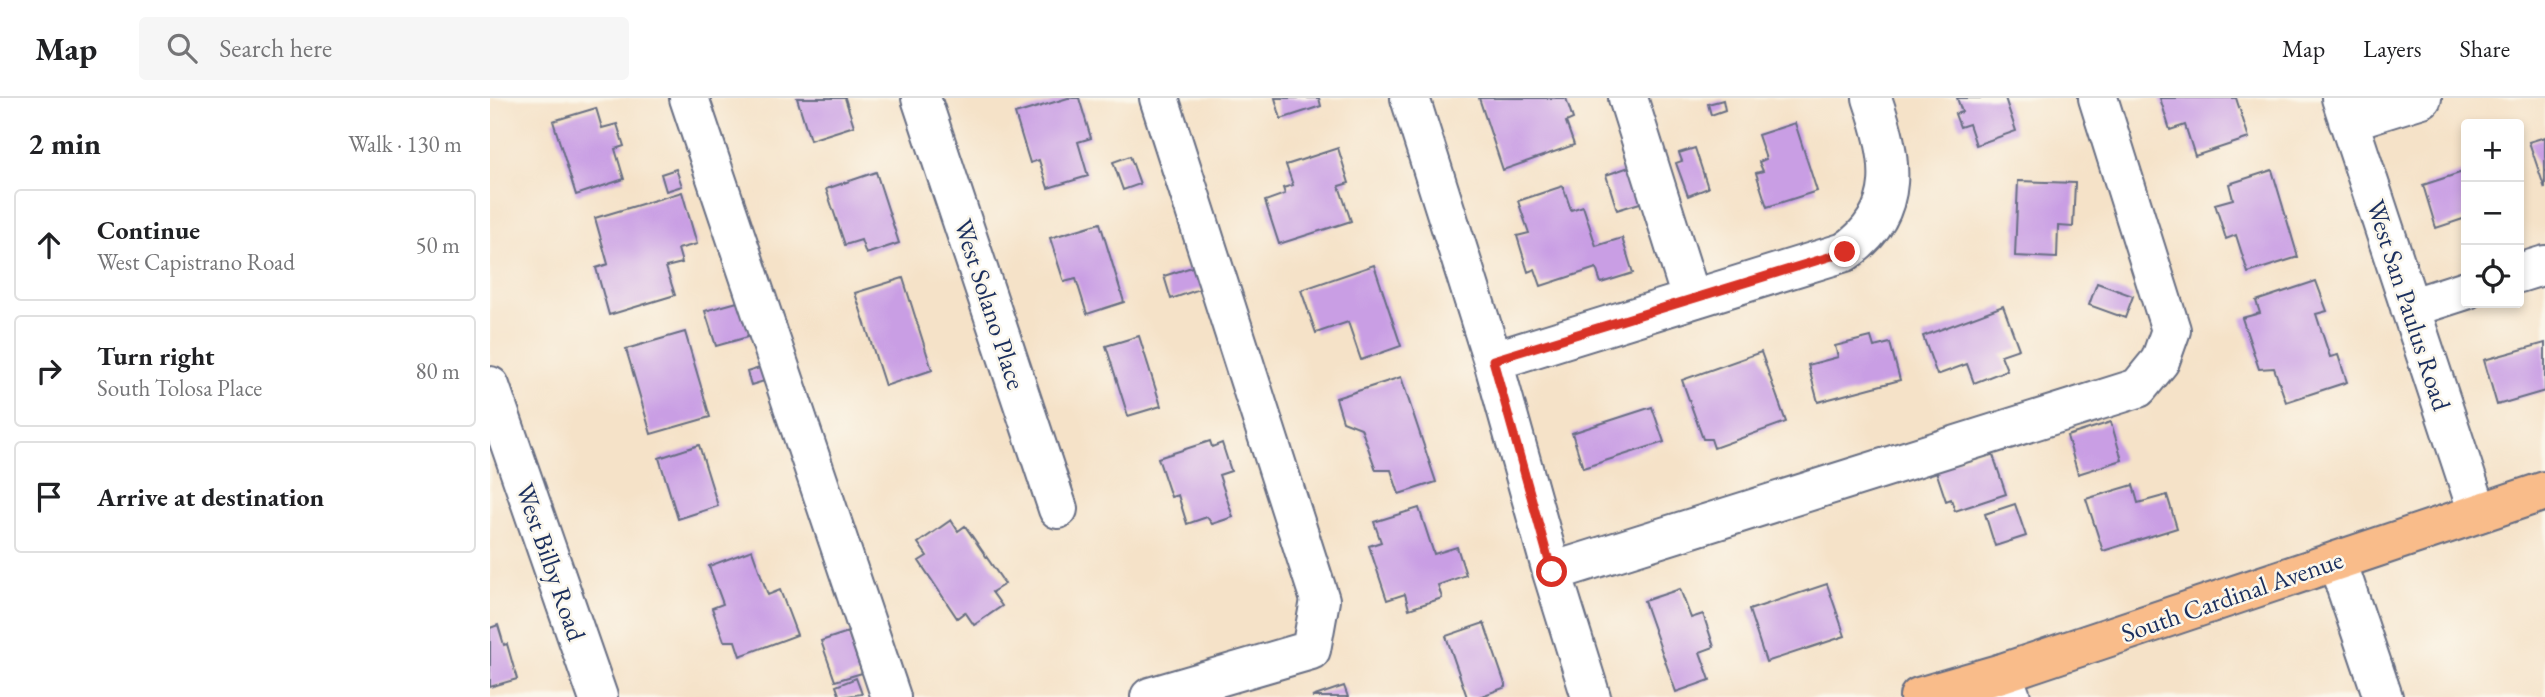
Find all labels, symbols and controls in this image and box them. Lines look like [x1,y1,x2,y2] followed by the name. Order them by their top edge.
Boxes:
[139,17,629,80] search box
[35,27,97,70] text: Map
[163,29,201,67] icon: search
[219,31,332,65] text: Search here
[2282,33,2325,64] text: Map
[2363,33,2422,64] text: Layers
[2460,33,2510,64] text: Share
[2461,119,2524,308] map controls
[2461,119,2524,182] button: +
[28,124,101,163] text: 2 min
[348,129,462,159] text: Walk · 130 m
[2461,182,2524,245] button: −
[2359,195,2459,415] street label: West San Paulus Road
[97,213,200,247] text: Continue
[946,214,1034,394] street label: West Solano Place
[30,226,68,264] icon: ahead
[415,230,460,260] text: 50 m
[1829,236,1860,267] route end
[2461,245,2524,308] button: locate
[97,247,295,277] text: West Capistrano Road
[97,339,215,373] text: Turn right
[30,352,68,390] icon: right
[415,356,460,386] text: 80 m
[97,373,262,403] text: South Tolosa Place
[30,478,68,516] icon: arrive
[508,479,594,646] street label: West Bilby Road
[97,480,324,514] text: Arrive at destination
[2116,542,2348,650] street label: South Cardinal Avenue
[1536,556,1567,587] route start

